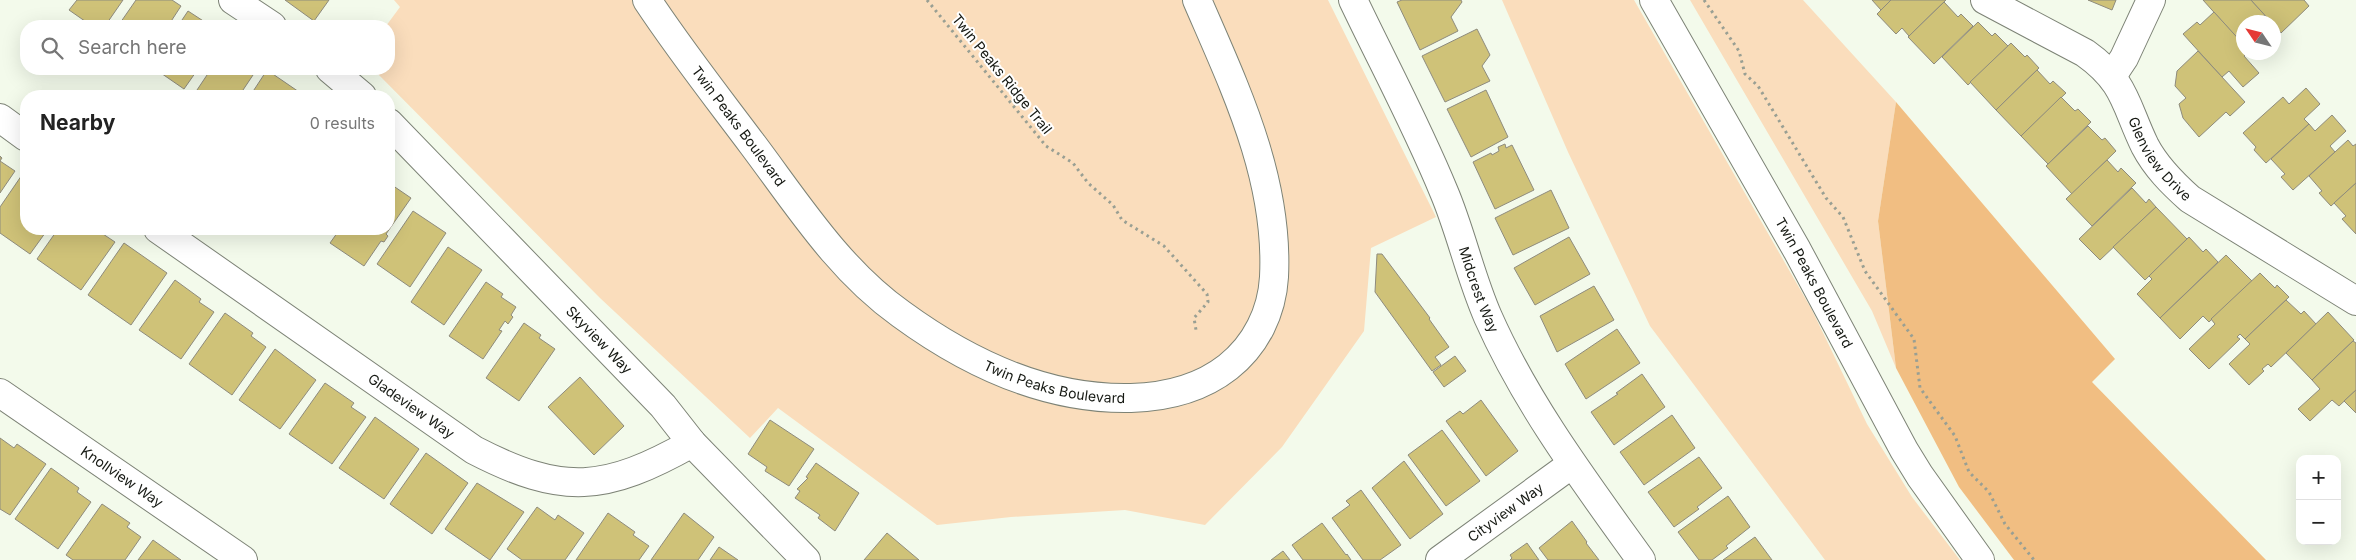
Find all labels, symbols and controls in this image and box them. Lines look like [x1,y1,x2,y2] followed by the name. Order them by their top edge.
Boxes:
[949,10,1056,137] street label: Twin Peaks Ridge Trail
[2236,15,2281,60] north arrow
[20,20,395,75] search box
[38,34,66,62] icon: search
[78,36,187,59] text: Search here
[688,63,789,189] street label: Twin Peaks Boulevard
[40,110,115,135] text: Nearby
[310,113,375,133] text: 0 results
[2125,114,2195,204] street label: Glenview Drive
[1772,214,1857,351] street label: Twin Peaks Boulevard
[1456,244,1503,335] street label: Midcrest Way
[563,302,636,377] street label: Skyview Way
[981,356,1125,406] street label: Twin Peaks Boulevard
[365,370,458,442] street label: Gladeview Way
[78,442,167,511] street label: Knollview Way
[2296,455,2341,545] map controls
[2296,455,2341,500] button: +
[1464,479,1547,545] street label: Cityview Way
[2296,500,2341,545] button: −

